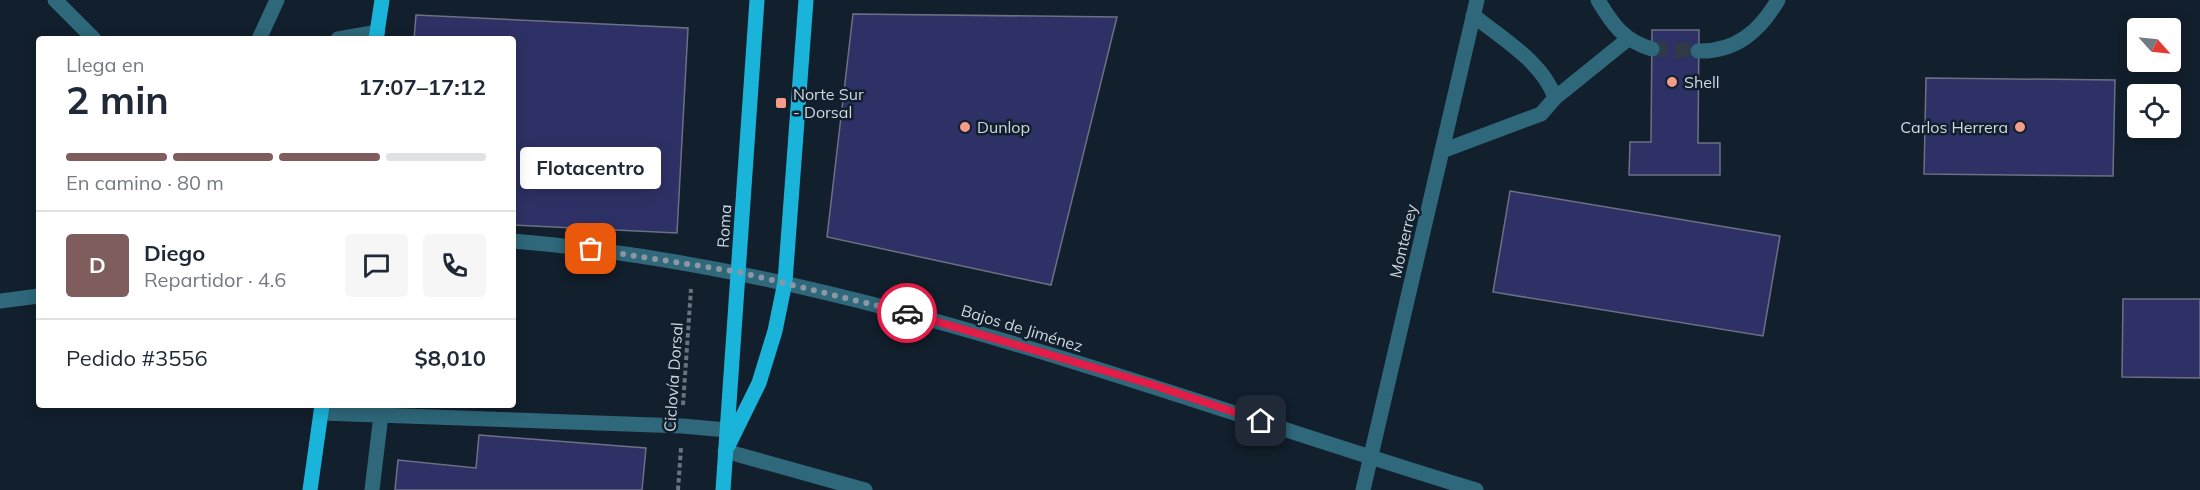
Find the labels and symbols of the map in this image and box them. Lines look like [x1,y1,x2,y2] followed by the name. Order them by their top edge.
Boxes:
[2127,18,2181,72] north arrow
[1684,72,1720,92] place label: Shell
[1665,75,1679,89] marker: Shell
[793,84,864,122] place label: Norte Sur - Dorsal
[774,96,788,110] marker: Norte Sur - Dorsal
[977,117,1030,137] place label: Dunlop
[1900,117,2008,137] place label: Carlos Herrera
[958,120,972,134] marker: Dunlop
[2013,120,2027,134] marker: Carlos Herrera
[520,147,662,189] callout: Flotacentro
[1385,202,1421,280] street label: Monterrey
[713,204,735,248] street label: Roma
[565,223,616,274] pin
[877,283,937,343] courier
[959,300,1085,356] street label: Bajos de Jiménez
[659,322,687,432] street label: Ciclovía Dorsal
[1235,395,1286,446] pin

